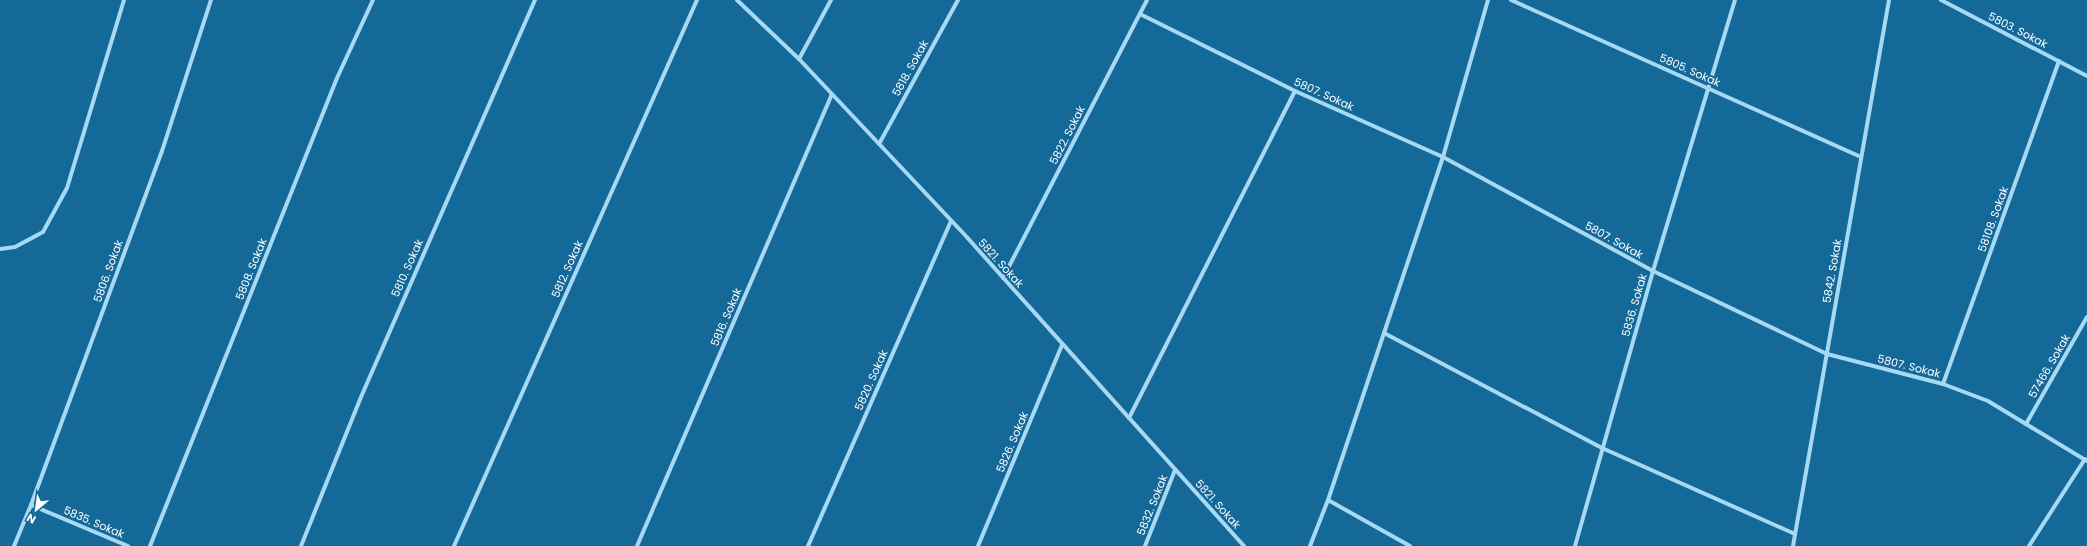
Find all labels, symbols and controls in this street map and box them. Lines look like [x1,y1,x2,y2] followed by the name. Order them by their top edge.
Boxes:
[1986,8,2051,52] street label: 5803. Sokak
[888,37,932,99] street label: 5818. Sokak
[1657,49,1723,91] street label: 5805. Sokak
[1291,74,1357,115] street label: 5807. Sokak
[1045,103,1089,167] street label: 5822. Sokak
[1974,184,2012,254] street label: 58108. Sokak
[1582,217,1646,263] street label: 5807. Sokak
[231,235,271,302] street label: 5808. Sokak
[975,235,1028,291] street label: 5821. Sokak
[387,236,427,299] street label: 5810. Sokak
[89,237,127,304] street label: 5806. Sokak
[547,237,587,300] street label: 5812. Sokak
[1819,237,1846,304] street label: 5842. Sokak
[1617,271,1651,338] street label: 5836. Sokak
[707,285,746,349] street label: 5816. Sokak
[2024,331,2074,401] street label: 57466. Sokak
[851,347,892,413] street label: 5820. Sokak
[1876,350,1942,382] street label: 5807. Sokak
[992,409,1032,475] street label: 5826. Sokak
[1133,472,1172,538] street label: 5832. Sokak
[1192,476,1245,532] street label: 5821. Sokak
[16,490,56,530] north arrow
[61,502,127,542] street label: 5835. Sokak
[24,510,39,528] text: N

